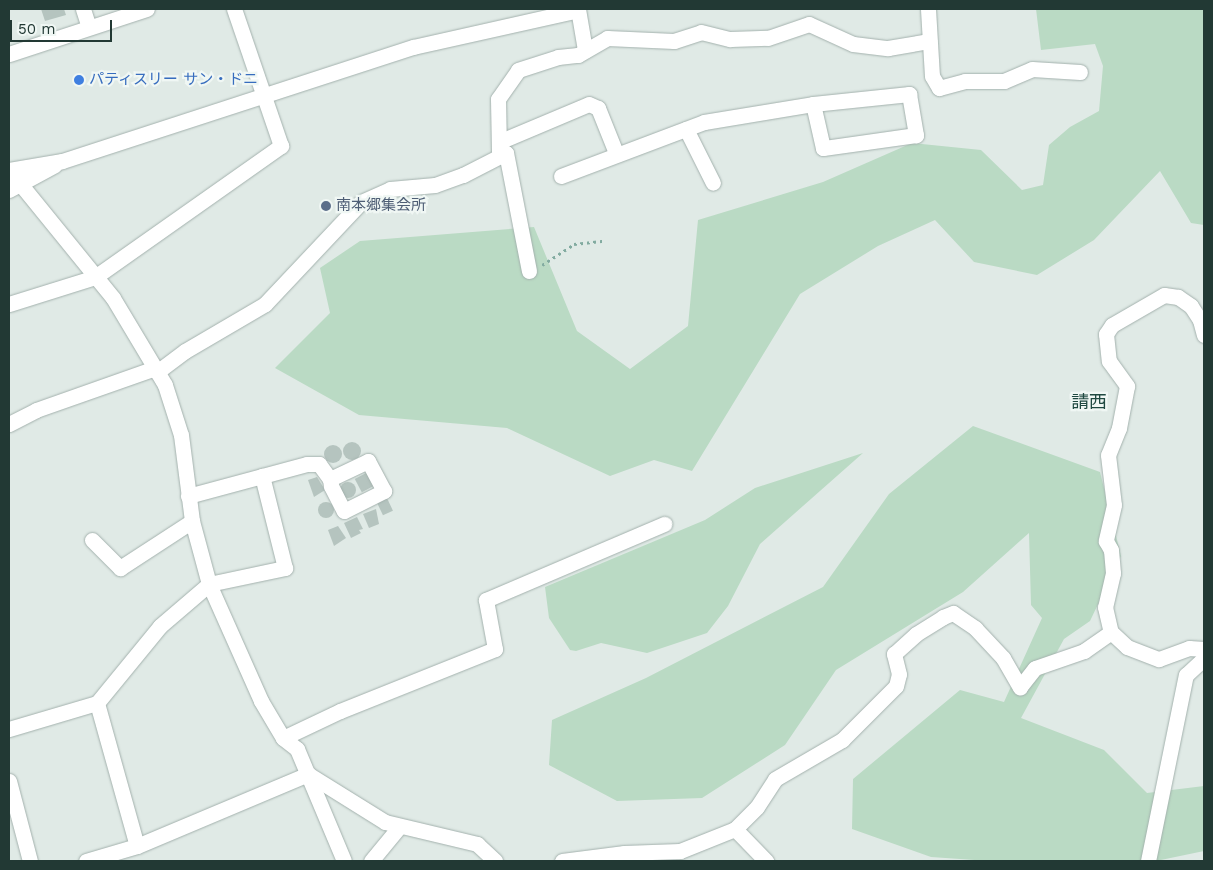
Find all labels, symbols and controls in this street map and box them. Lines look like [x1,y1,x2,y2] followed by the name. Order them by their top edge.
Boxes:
[12,10,115,42] scale bar
[18,20,55,38] text: 50 m
[89,71,259,89] place label: パティスリー サン・ドニ
[73,74,85,86] marker: パティスリー サン・ドニ
[336,197,426,215] place label: 南本郷集会所
[320,200,332,212] marker: 南本郷集会所
[1071,391,1107,413] district label: 請西

